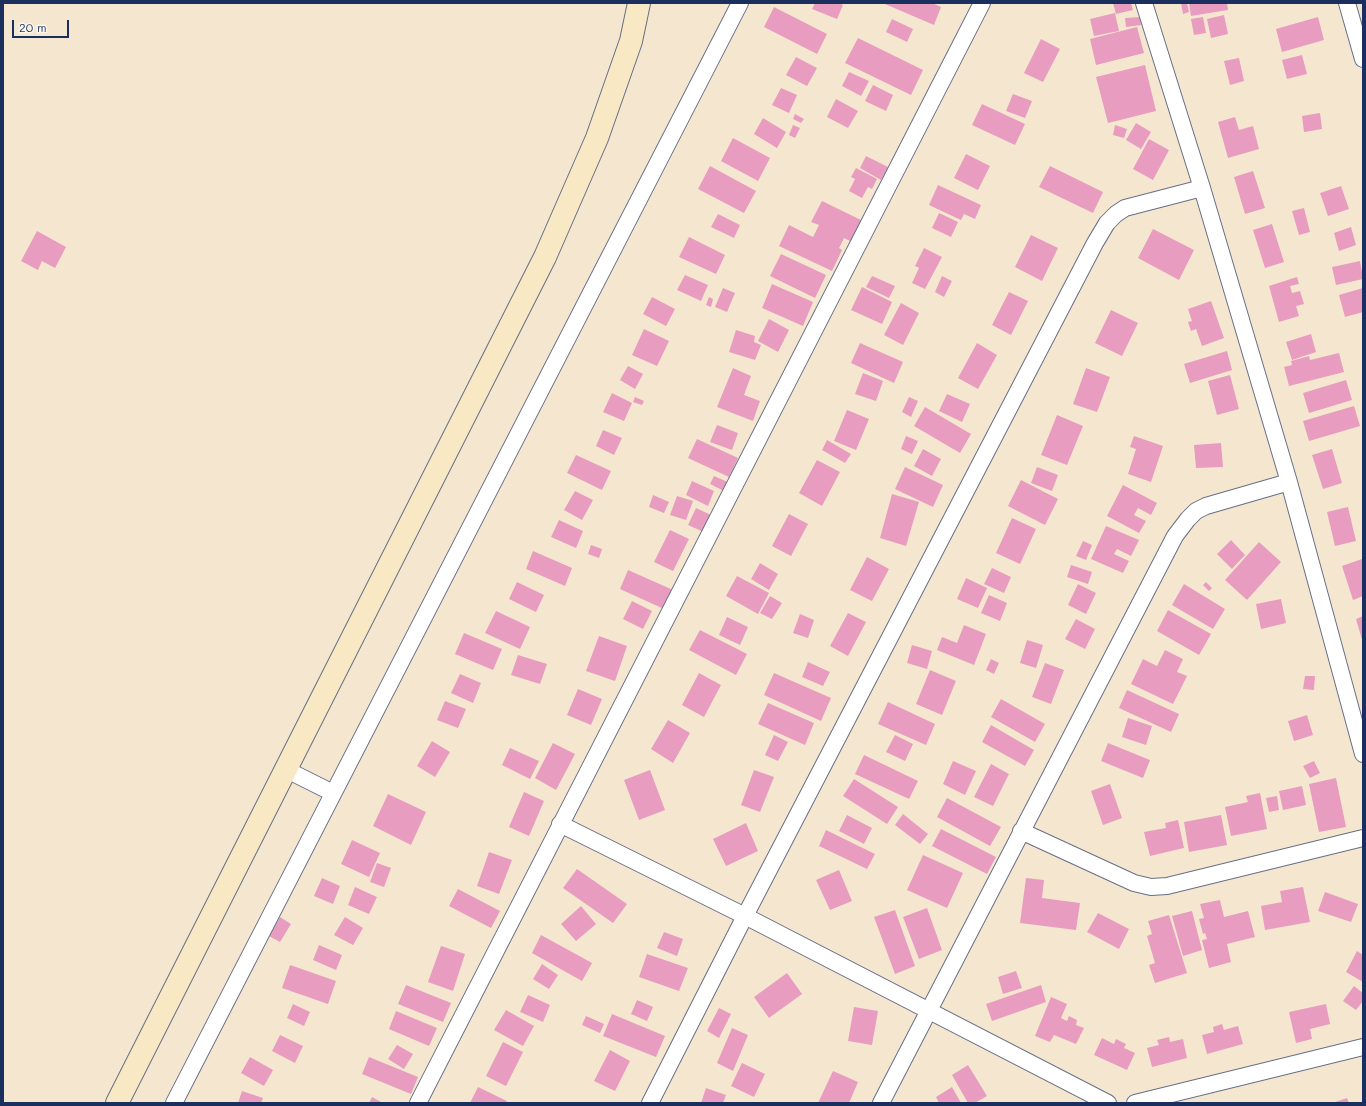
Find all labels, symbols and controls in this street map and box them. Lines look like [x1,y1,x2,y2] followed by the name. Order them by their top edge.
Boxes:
[14,12,71,38] scale bar
[19,19,47,35] text: 20 m

